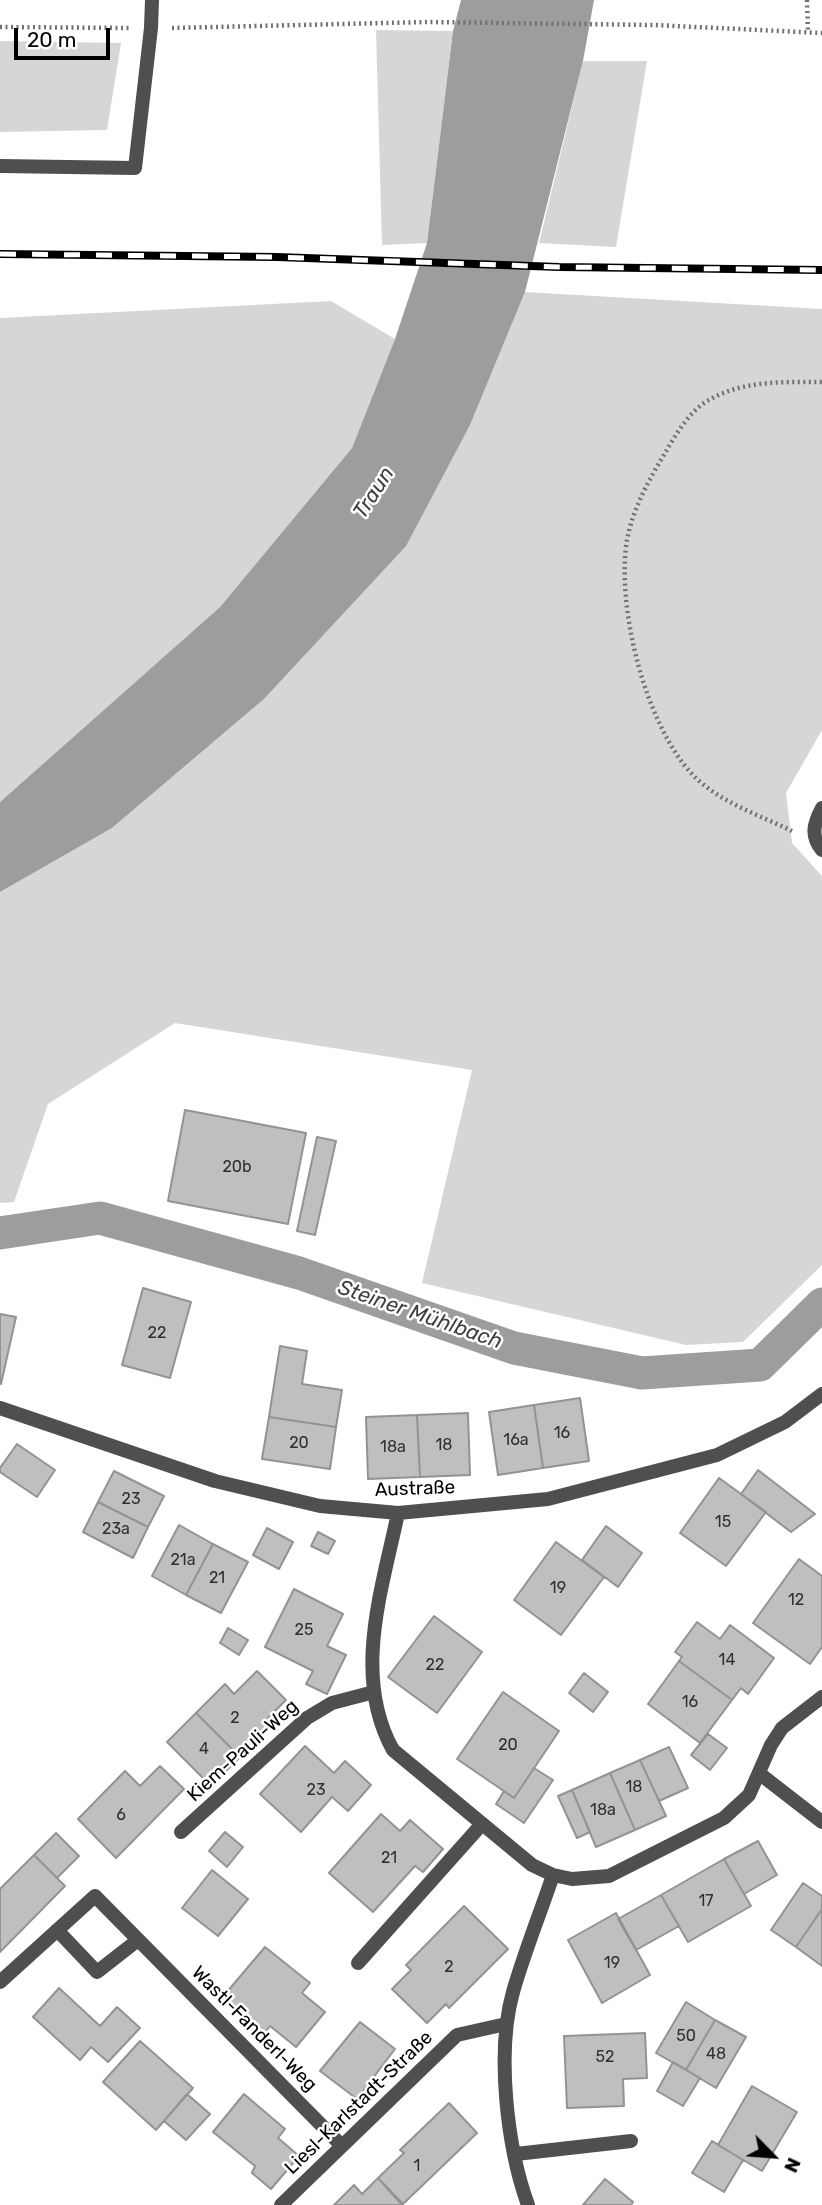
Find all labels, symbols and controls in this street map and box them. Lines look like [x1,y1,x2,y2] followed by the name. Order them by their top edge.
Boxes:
[18,14,114,58] scale bar
[27,27,76,52] text: 20 m
[348,462,400,524] water label: Traun
[222,1157,252,1177] house number: 20b
[335,1275,505,1355] water label: Steiner Mühlbach
[148,1323,166,1343] house number: 22
[554,1423,570,1443] house number: 16
[503,1430,529,1450] house number: 16a
[289,1433,309,1453] house number: 20
[435,1435,453,1455] house number: 18
[380,1437,406,1457] house number: 18a
[374,1476,456,1502] street label: Austraße
[121,1489,141,1509] house number: 23
[715,1512,731,1532] house number: 15
[102,1519,130,1539] house number: 23a
[170,1550,196,1570] house number: 21a
[209,1568,225,1588] house number: 21
[550,1578,566,1598] house number: 19
[788,1590,804,1610] house number: 12
[295,1620,313,1640] house number: 25
[719,1650,735,1670] house number: 14
[426,1655,444,1675] house number: 22
[682,1692,698,1712] house number: 16
[183,1695,303,1807] street label: Kiem-Pauli-Weg
[230,1708,240,1728] house number: 2
[498,1735,518,1755] house number: 20
[199,1739,209,1759] house number: 4
[625,1777,643,1797] house number: 18
[306,1780,326,1800] house number: 23
[590,1800,616,1820] house number: 18a
[116,1805,126,1825] house number: 6
[381,1848,397,1868] house number: 21
[698,1891,714,1911] house number: 17
[604,1953,620,1973] house number: 19
[444,1957,454,1977] house number: 2
[187,1962,321,2096] street label: Wastl-Fanderl-Weg
[676,2026,696,2046] house number: 50
[280,2027,438,2179] street label: Liesl-Karlstadt-Straße
[706,2044,726,2064] house number: 48
[596,2047,614,2067] house number: 52
[738,2121,808,2191] north arrow
[779,2154,806,2176] text: N
[414,2156,420,2176] house number: 1

